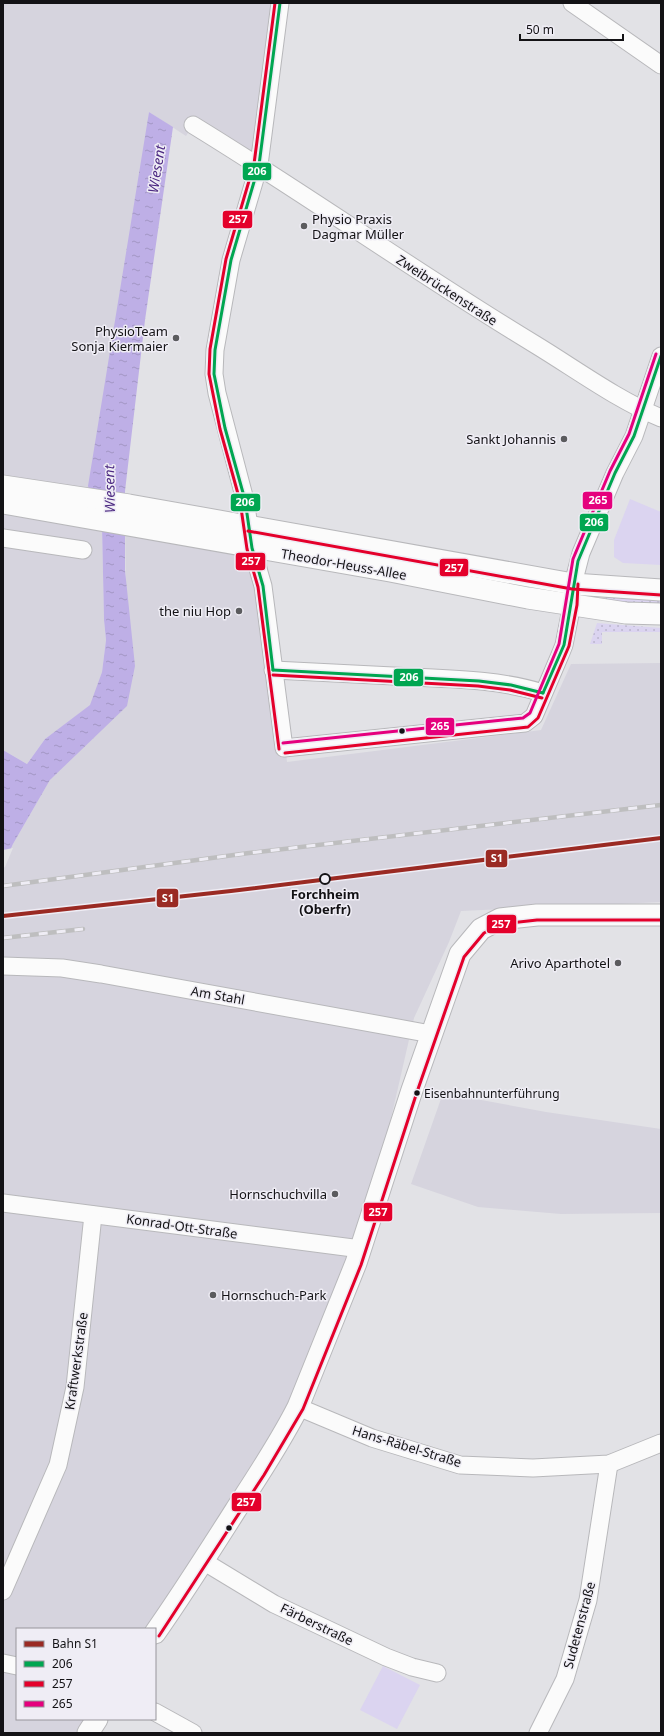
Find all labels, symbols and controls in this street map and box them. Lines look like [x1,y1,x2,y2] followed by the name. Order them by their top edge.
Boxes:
[520,16,623,42] scale bar
[526,21,554,38] text: 50 m
[143,142,169,194] water label: Wiesent
[242,162,272,181] line badge: 206
[248,163,266,178] text: 206
[222,210,253,229] line badge: 257
[312,210,405,243] place label: Physio Praxis Dagmar Müller
[229,211,247,226] text: 257
[299,221,309,231] marker: Physio Praxis Dagmar Müller
[393,251,501,329] street label: Zweibrückenstraße
[71,322,169,355] place label: PhysioTeam Sonja Kiermaier
[171,333,181,343] marker: PhysioTeam Sonja Kiermaier
[466,430,556,448] place label: Sankt Johannis
[559,434,569,444] marker: Sankt Johannis
[99,463,119,513] water label: Wiesent
[582,491,613,510] line badge: 265
[589,492,607,507] text: 265
[230,493,261,512] line badge: 206
[236,494,254,509] text: 206
[579,513,609,532] line badge: 206
[585,514,603,529] text: 206
[280,544,408,584] street label: Theodor-Heuss-Allee
[235,552,266,571] line badge: 257
[242,553,260,568] text: 257
[439,558,469,577] line badge: 257
[445,560,463,575] text: 257
[159,602,231,620] place label: the niu Hop
[234,606,244,616] marker: the niu Hop
[393,668,424,687] line badge: 206
[400,669,418,684] text: 206
[425,717,455,736] line badge: 265
[431,718,449,733] text: 265
[397,726,407,736] unlabelled marker
[485,849,508,868] line badge: S1
[491,850,503,865] text: S1
[319,873,331,885] marker: Forchheim (Oberfr)
[291,885,359,918] place label: Forchheim (Oberfr)
[156,888,179,908] line badge: S1
[162,890,174,905] text: S1
[486,914,517,934] line badge: 257
[492,916,510,931] text: 257
[510,954,610,972] place label: Arivo Aparthotel
[613,958,623,968] marker: Arivo Aparthotel
[190,981,246,1009] street label: Am Stahl
[424,1085,560,1102] place label: Eisenbahnunterführung
[412,1088,422,1098] marker: Eisenbahnunterführung
[229,1185,327,1203] place label: Hornschuchvilla
[330,1189,340,1199] marker: Hornschuchvilla
[363,1202,393,1222] line badge: 257
[369,1204,387,1219] text: 257
[125,1209,239,1243] street label: Konrad-Ott-Straße
[221,1286,326,1304] place label: Hornschuch-Park
[208,1290,218,1300] marker: Hornschuch-Park
[60,1311,92,1411] street label: Kraftwerkstraße
[350,1421,464,1471] street label: Hans-Räbel-Straße
[231,1492,262,1512] line badge: 257
[237,1494,255,1509] text: 257
[224,1523,234,1533] unlabelled marker
[559,1579,599,1671] street label: Sudetenstraße
[278,1599,356,1649] street label: Färberstraße
[16,1628,156,1720] legend
[52,1635,98,1652] text: Bahn S1
[52,1655,73,1672] text: 206
[52,1675,73,1692] text: 257
[52,1695,73,1712] text: 265

